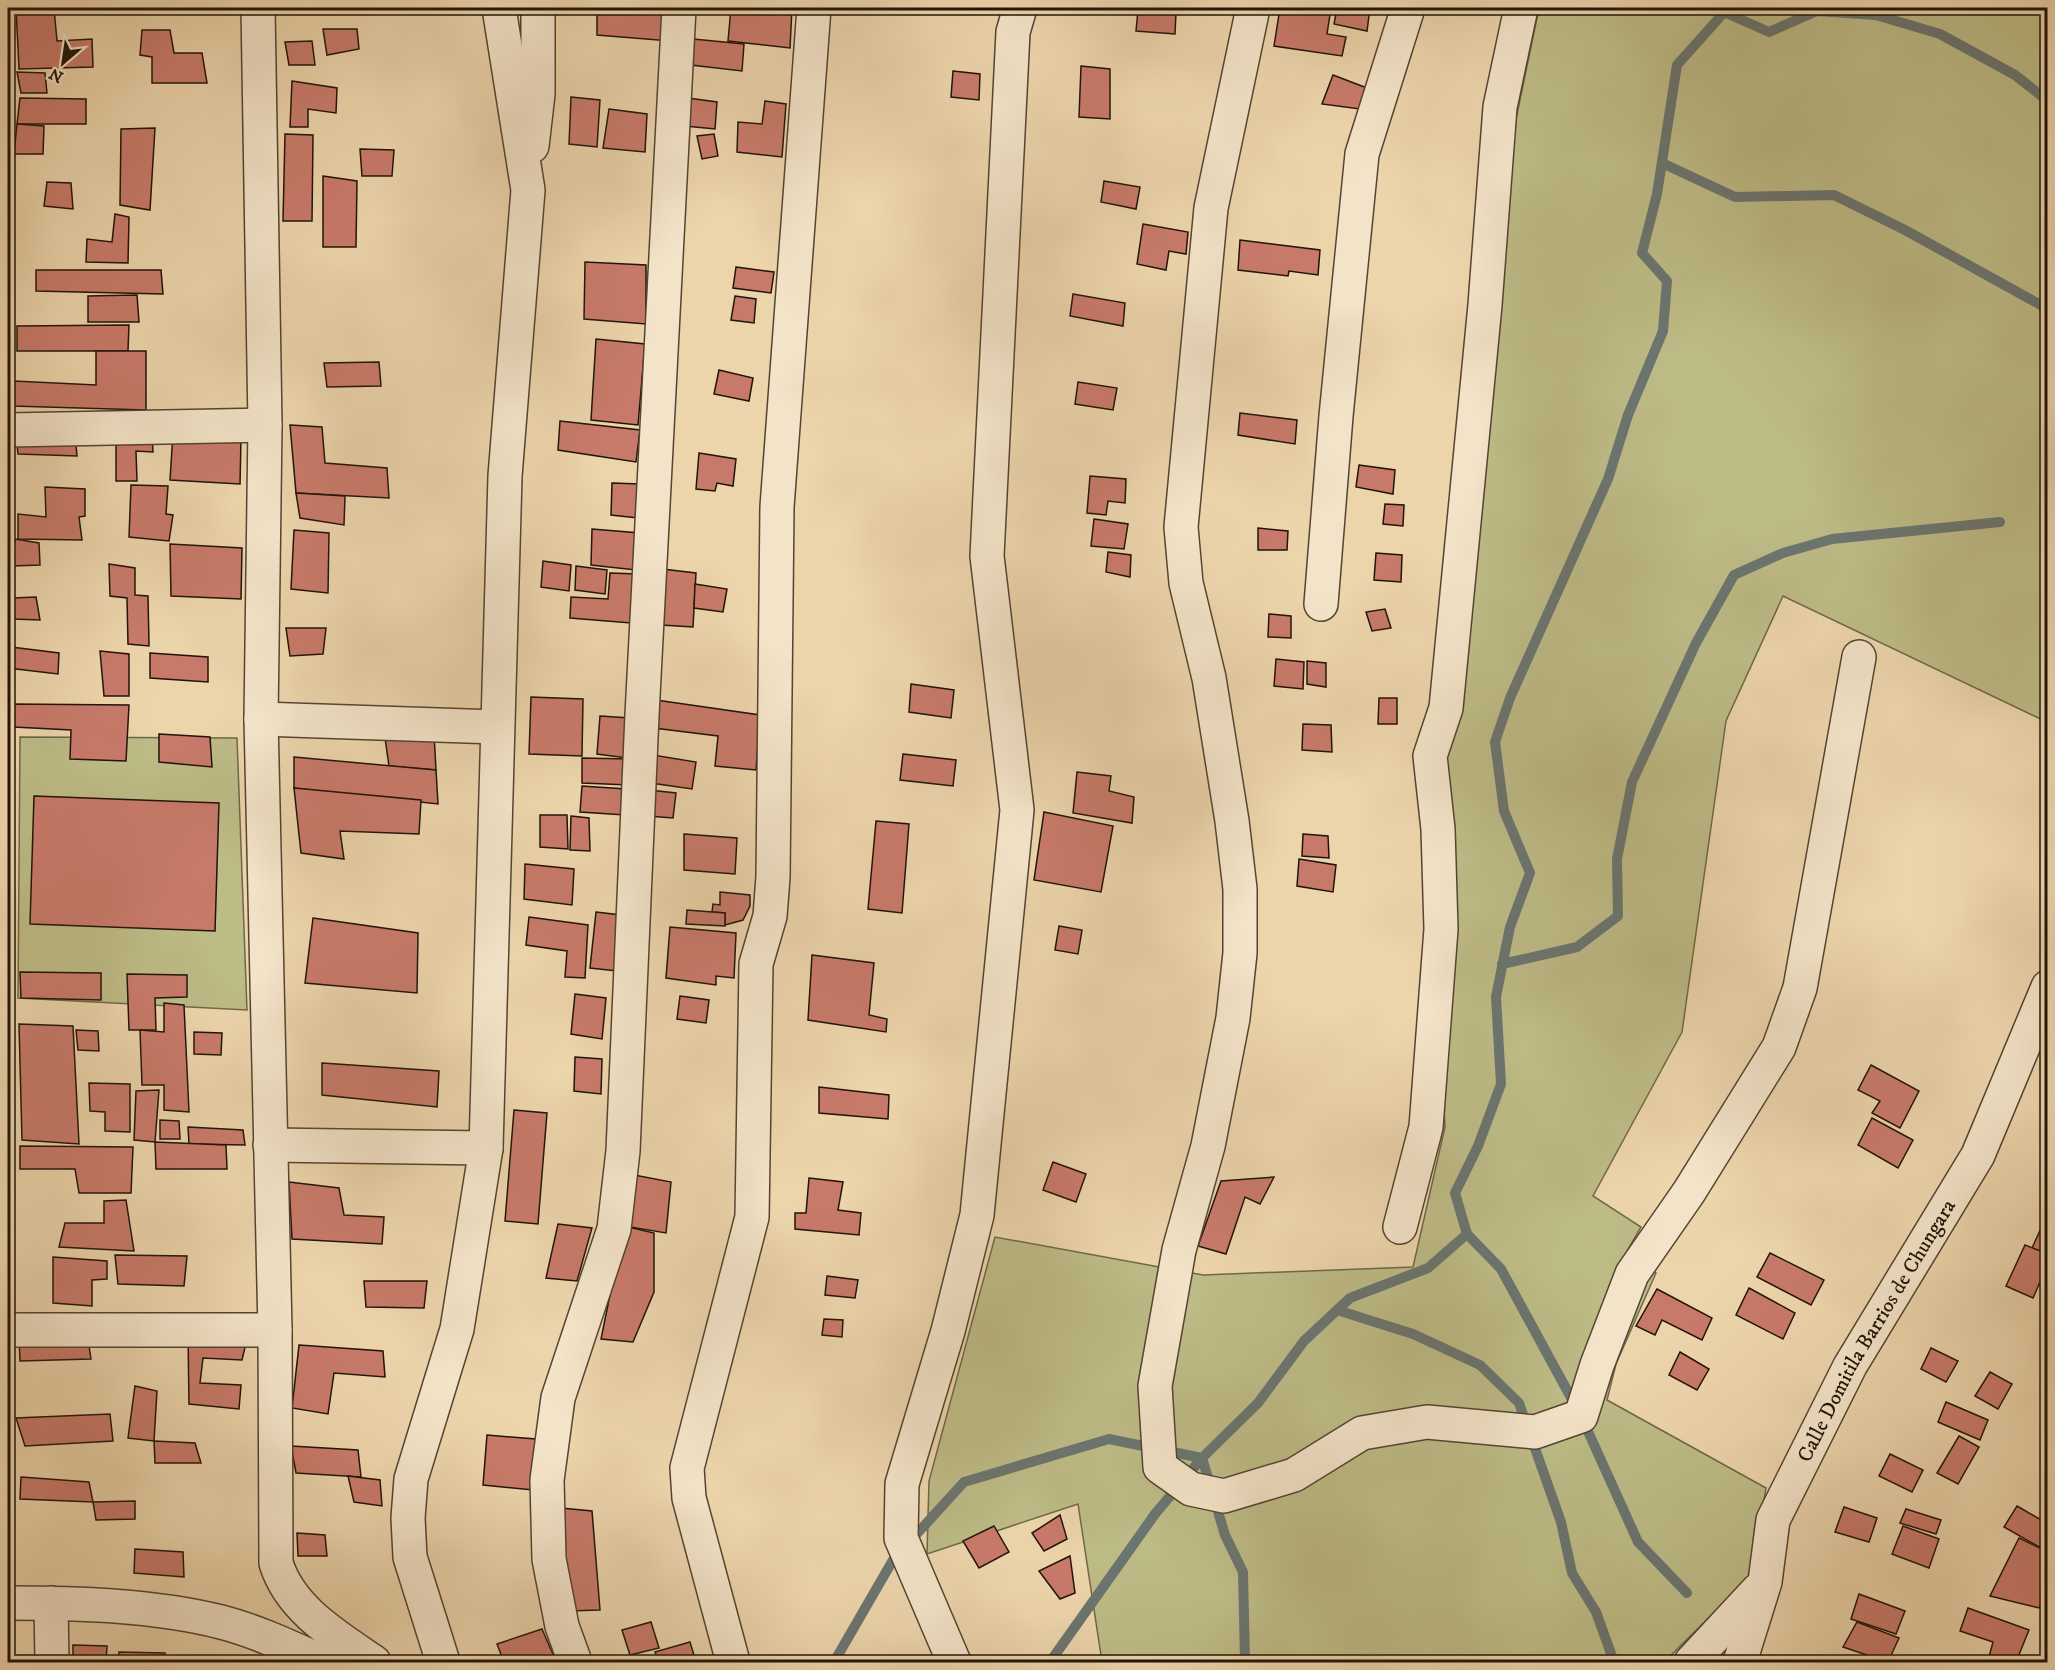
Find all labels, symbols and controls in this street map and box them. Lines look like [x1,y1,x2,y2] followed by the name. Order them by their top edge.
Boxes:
[33,33,93,93] north arrow
[46,63,67,87] text: N
[1792,1195,1962,1467] street label: Calle Domitila Barrios de Chungara

